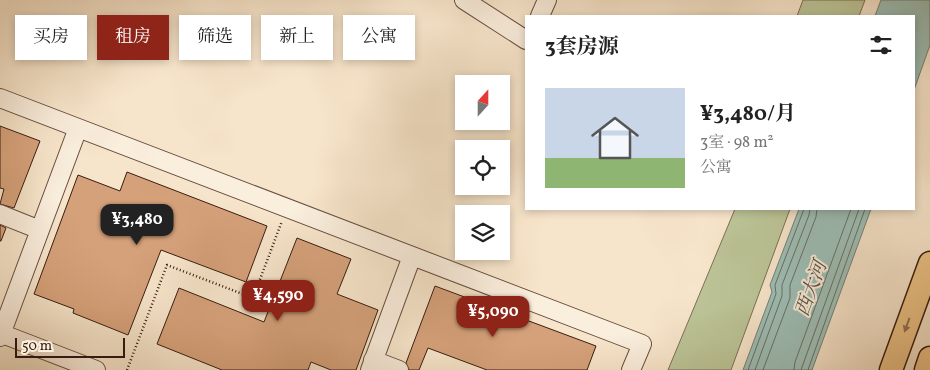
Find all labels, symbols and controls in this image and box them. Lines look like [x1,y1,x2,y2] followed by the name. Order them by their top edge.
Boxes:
[15,15,87,60] chip: 买房
[97,15,169,60] chip: 租房
[179,15,251,60] chip: 筛选
[261,15,333,60] chip: 新上
[343,15,415,60] chip: 公寓
[867,31,895,59] icon: filters
[545,33,619,62] text: 3套房源
[455,75,510,130] north arrow
[455,75,510,260] map controls
[700,100,796,129] text: ¥3,480/月
[585,108,645,168] icon: home
[700,132,773,154] text: 3室 · 98 m²
[455,140,510,195] button: locate
[700,157,732,179] text: 公寓
[96,204,178,246] pin: ¥3,480
[455,205,510,260] button: layers
[111,209,163,231] text: ¥3,480
[790,255,835,320] water label: 西大河
[237,280,319,322] pin: ¥4,590
[253,285,303,307] text: ¥4,590
[452,296,534,338] pin: ¥5,090
[467,301,519,323] text: ¥5,090
[903,318,910,333] one-way arrow
[15,335,125,358] scale bar
[22,337,52,356] text: 50 m

